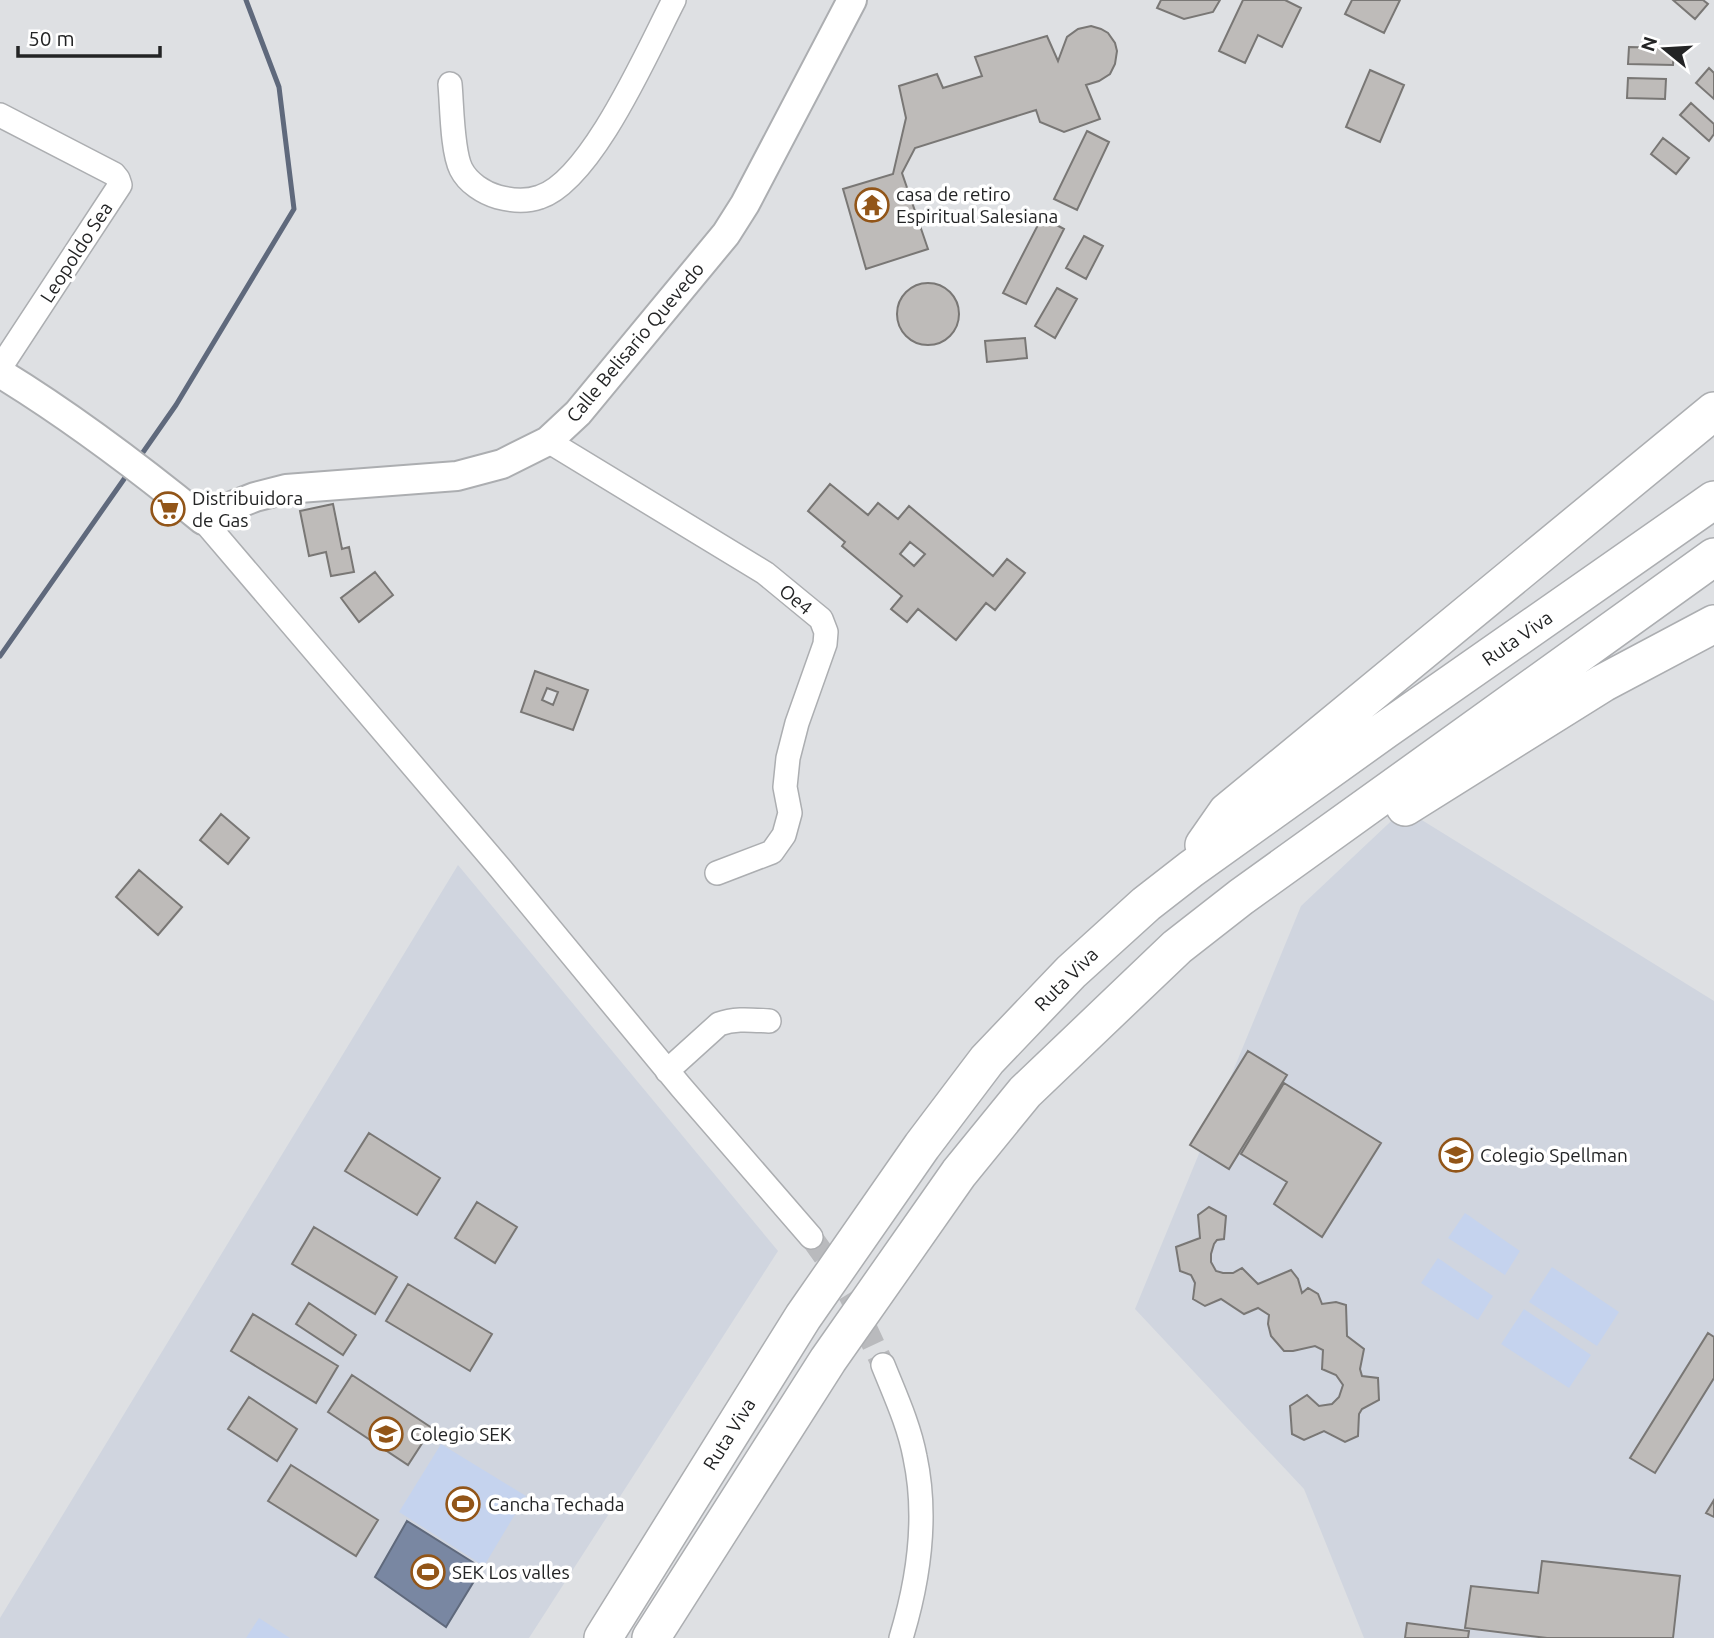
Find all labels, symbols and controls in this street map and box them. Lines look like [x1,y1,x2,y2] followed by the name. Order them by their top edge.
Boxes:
[18,14,159,58] scale bar
[1630,14,1700,84] north arrow
[28,26,75,50] text: 50 m
[1636,34,1661,54] text: N
[896,183,1058,227] place label: casa de retiro Espiritual Salesiana
[853,186,891,224] temple icon: casa de retiro Espiritual Salesiana
[35,198,117,306] street label: Leopoldo Sea
[562,258,708,426] street label: Calle Belisario Quevedo
[192,487,303,531] place label: Distribuidora de Gas
[149,490,187,528] supermarket icon: Distribuidora de Gas
[775,579,817,619] street label: Oe4
[1478,606,1556,670] street label: Ruta Viva
[1030,943,1102,1015] street label: Ruta Viva
[1437,1136,1475,1174] school or university icon: Colegio Spellman
[1480,1144,1628,1166] place label: Colegio Spellman
[698,1394,760,1474] street label: Ruta Viva
[367,1415,405,1453] school or university icon: Colegio SEK
[410,1423,512,1445] place label: Colegio SEK
[444,1485,482,1523] sports icon: Cancha Techada
[488,1493,625,1515] place label: Cancha Techada
[409,1553,447,1591] sports icon: SEK Los valles
[452,1561,570,1583] place label: SEK Los valles

